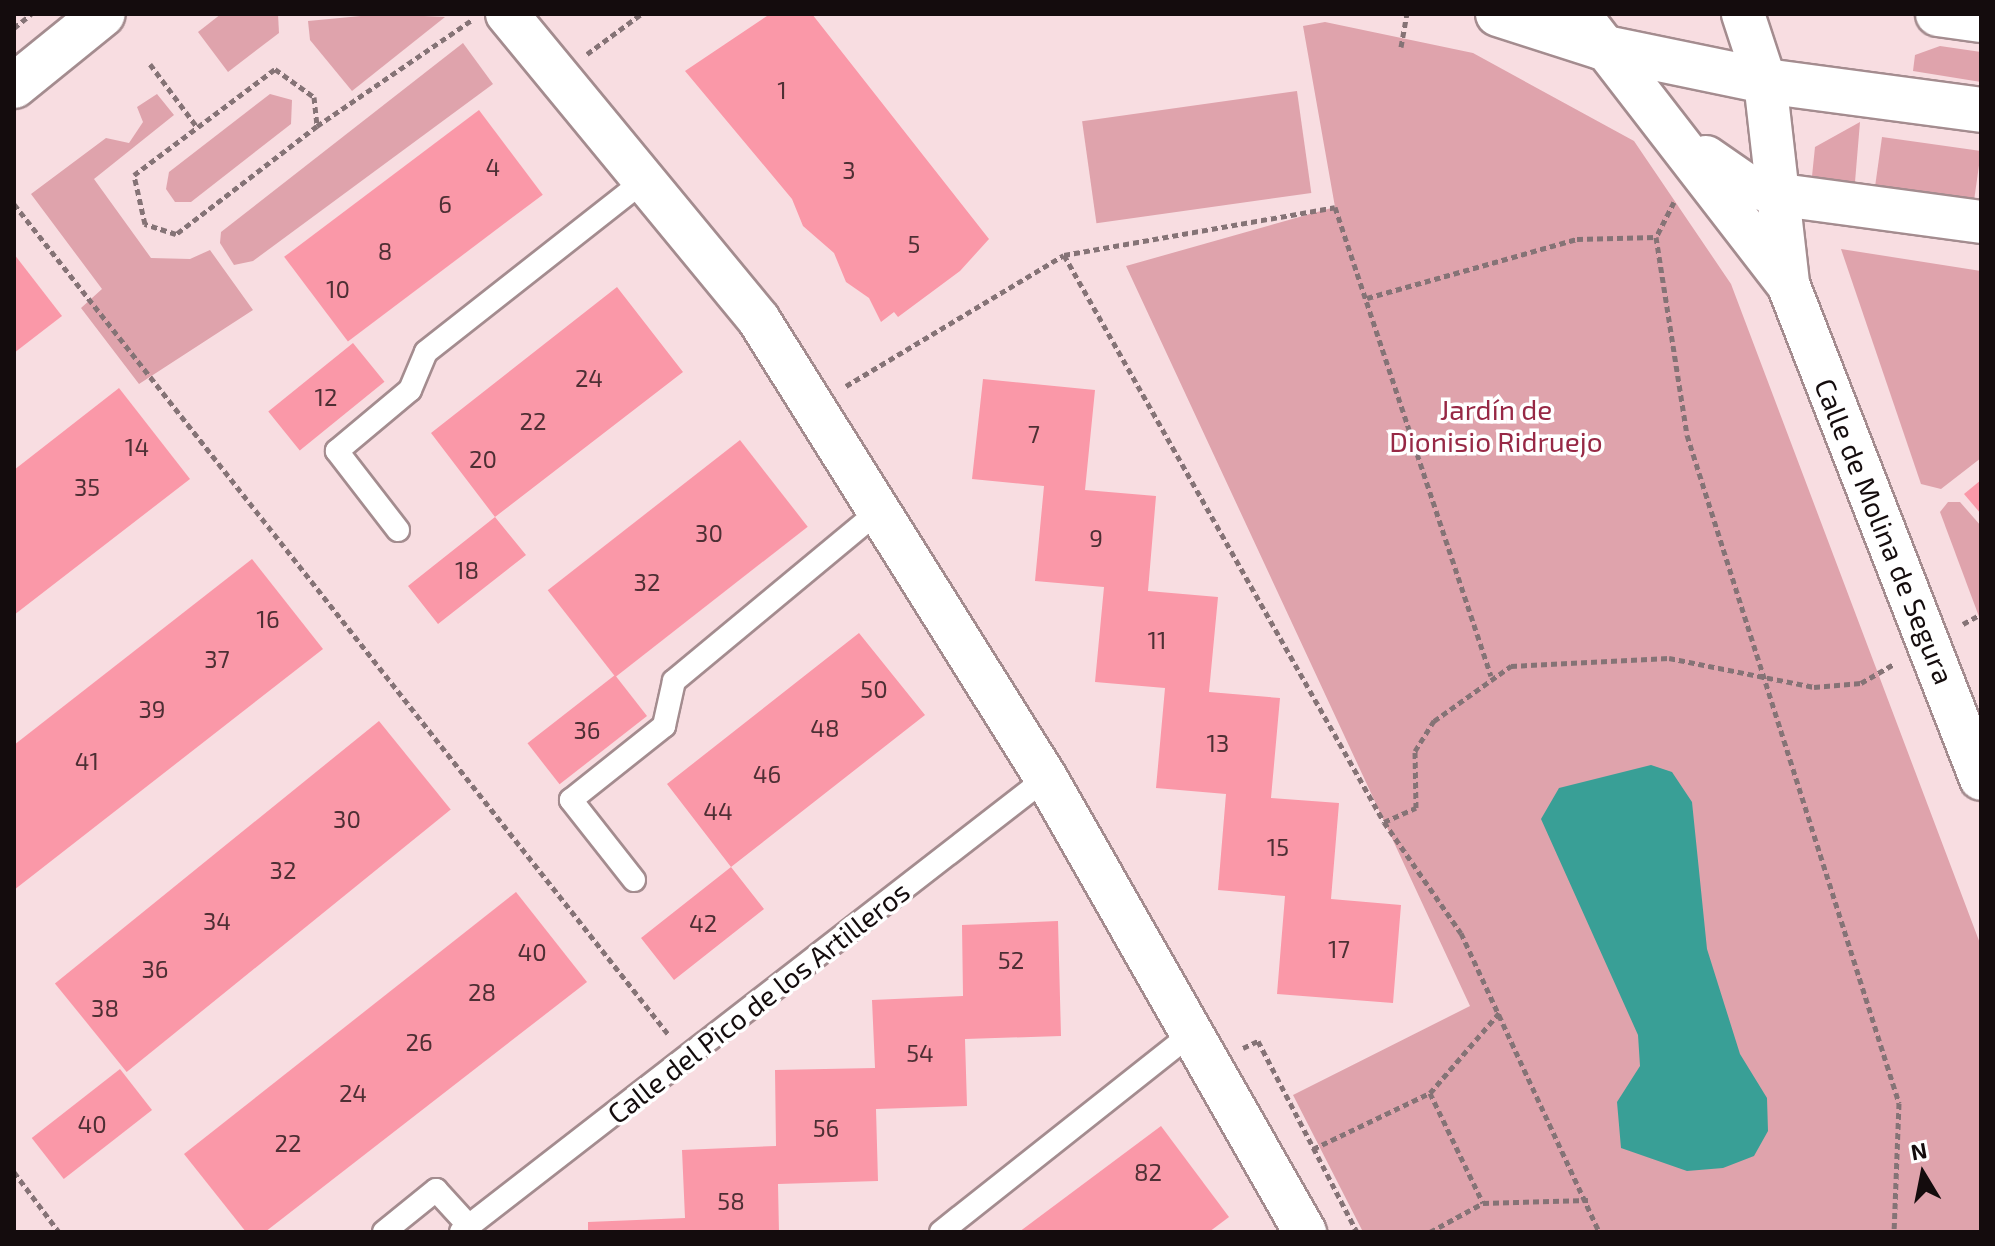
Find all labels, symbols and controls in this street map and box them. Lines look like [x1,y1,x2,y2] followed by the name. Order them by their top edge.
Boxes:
[777,76,787,104] house number: 1
[486,153,500,181] house number: 4
[842,156,856,184] house number: 3
[438,190,452,218] house number: 6
[908,230,920,258] house number: 5
[378,237,392,265] house number: 8
[326,275,350,303] house number: 10
[575,364,603,392] house number: 24
[1808,373,1962,689] street label: Calle de Molina de Segura
[314,383,338,411] house number: 12
[1389,392,1603,458] park label: Jardín de Dionisio Ridruejo
[520,407,546,435] house number: 22
[1028,420,1040,448] house number: 7
[125,433,149,461] house number: 14
[469,445,497,473] house number: 20
[74,473,100,501] house number: 35
[695,519,723,547] house number: 30
[1089,524,1103,552] house number: 9
[455,556,479,584] house number: 18
[634,568,660,596] house number: 32
[256,605,280,633] house number: 16
[1147,626,1167,654] house number: 11
[204,645,230,673] house number: 37
[860,675,888,703] house number: 50
[138,695,166,723] house number: 39
[810,714,840,742] house number: 48
[573,716,601,744] house number: 36
[1207,729,1229,757] house number: 13
[75,747,99,775] house number: 41
[753,760,781,788] house number: 46
[703,797,733,825] house number: 44
[333,805,361,833] house number: 30
[1267,833,1289,861] house number: 15
[270,856,296,884] house number: 32
[600,873,916,1131] street label: Calle del Pico de los Artilleros
[203,907,231,935] house number: 34
[689,909,717,937] house number: 42
[1328,935,1350,963] house number: 17
[517,938,547,966] house number: 40
[998,946,1024,974] house number: 52
[141,955,169,983] house number: 36
[468,978,496,1006] house number: 28
[91,994,119,1022] house number: 38
[405,1028,433,1056] house number: 26
[906,1039,934,1067] house number: 54
[339,1079,367,1107] house number: 24
[77,1110,107,1138] house number: 40
[813,1114,839,1142] house number: 56
[275,1129,301,1157] house number: 22
[1883,1134,1963,1214] north arrow
[1909,1136,1929,1165] text: N
[1134,1158,1162,1186] house number: 82
[717,1187,745,1215] house number: 58

